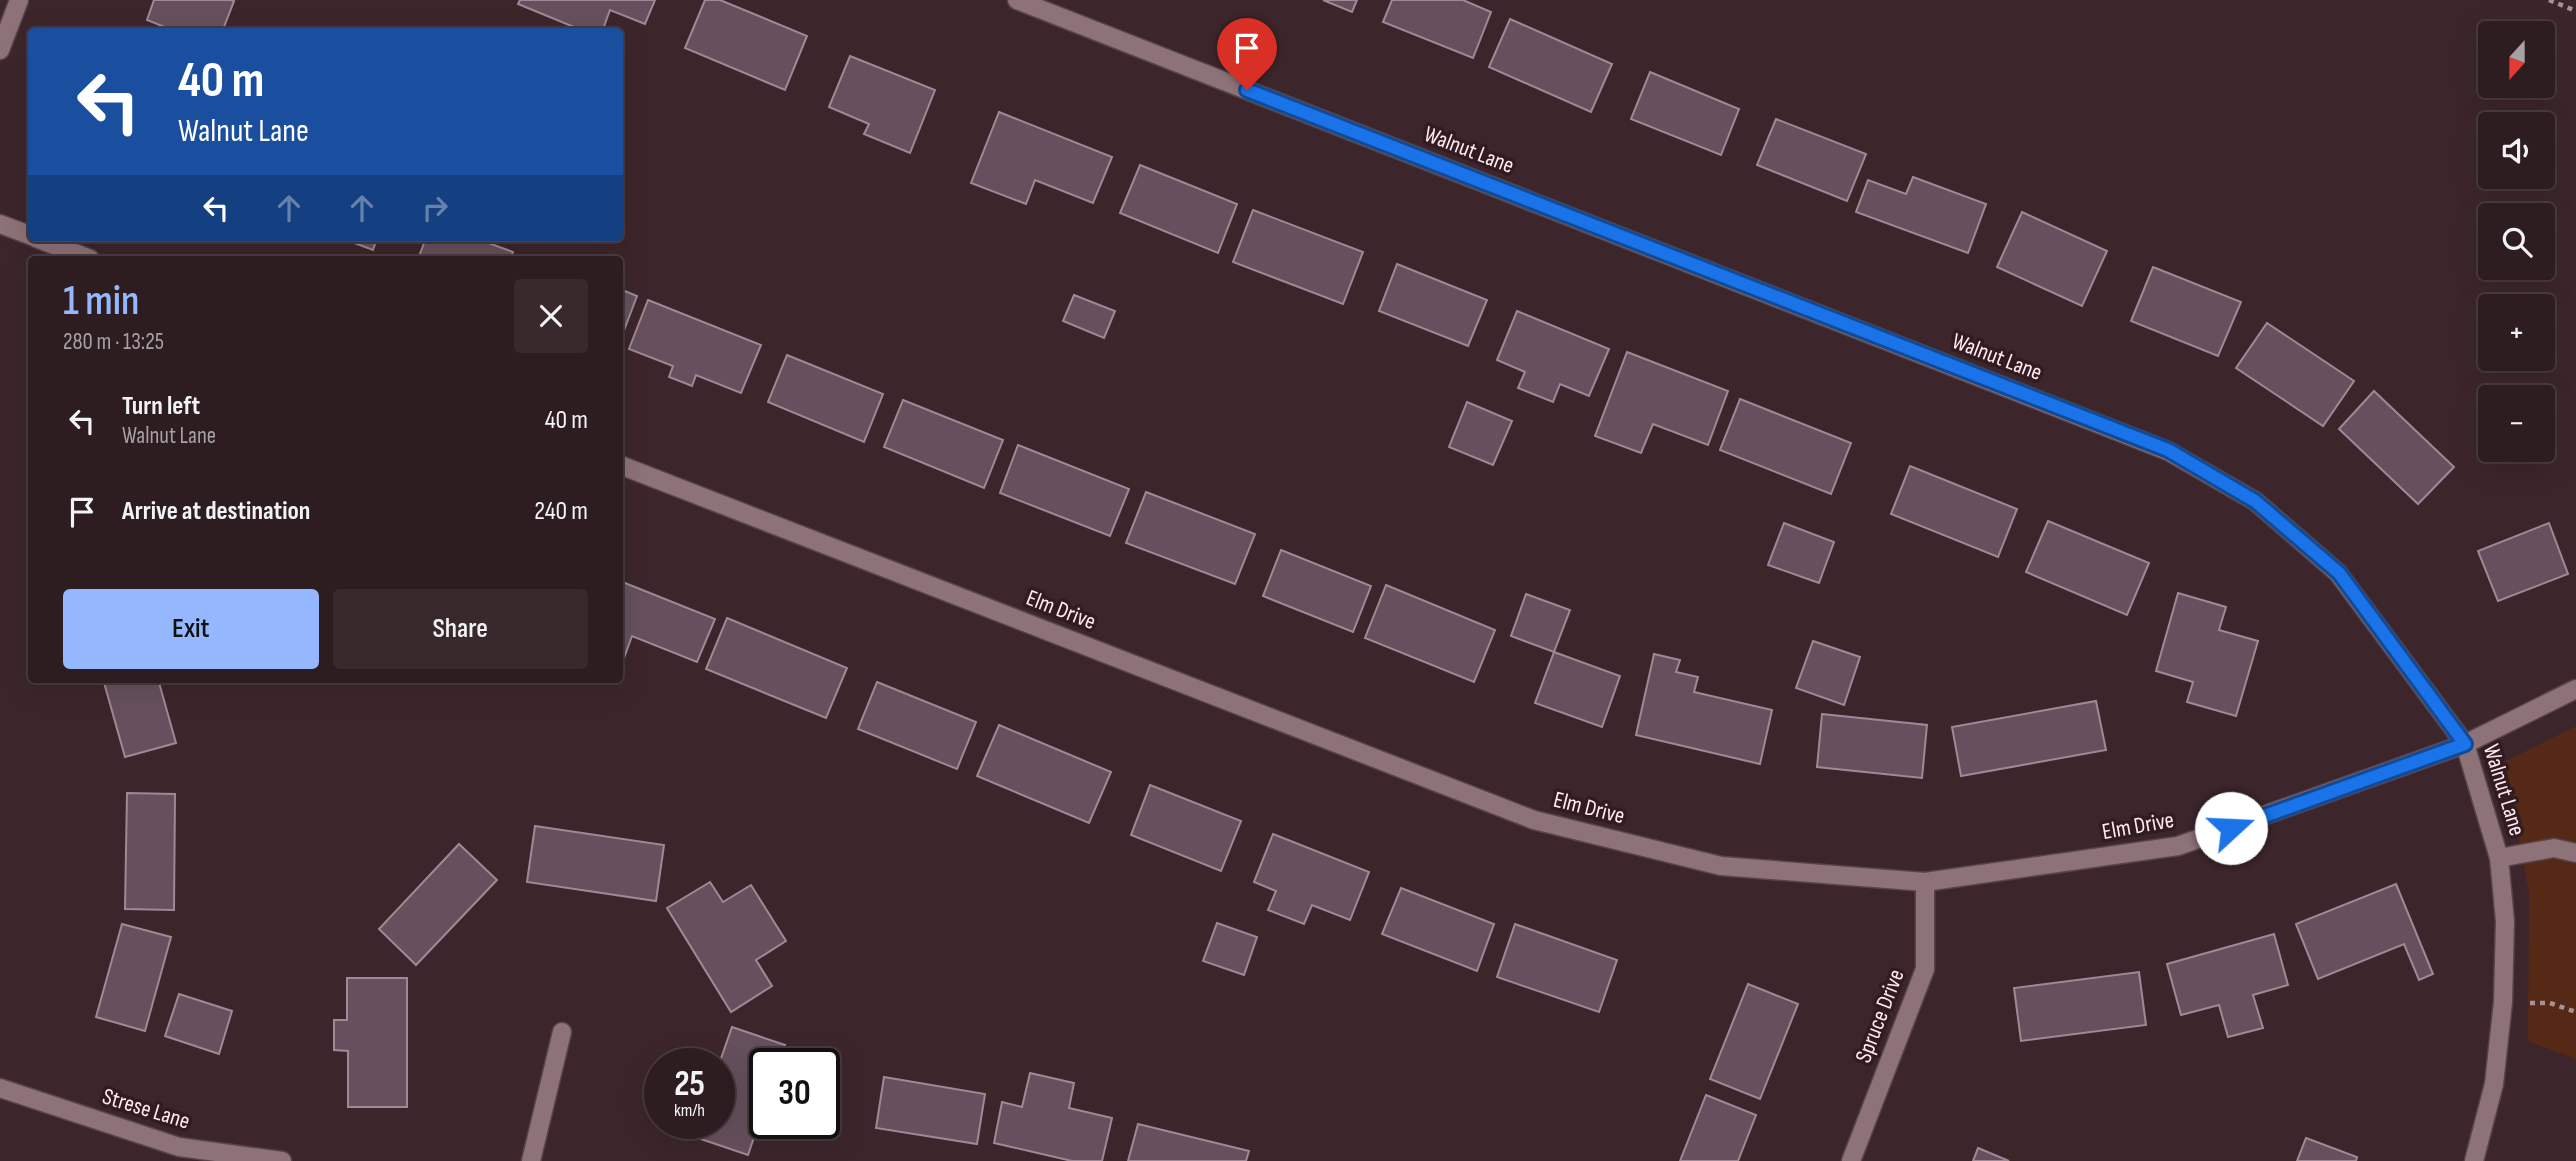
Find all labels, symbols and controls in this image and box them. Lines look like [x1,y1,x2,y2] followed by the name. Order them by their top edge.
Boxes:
[1217,18,1277,90] pin
[2478,21,2555,98] north arrow
[2478,21,2555,462] map controls
[1228,29,1266,67] icon: arrive
[178,52,264,111] text: 40 m
[63,56,154,147] icon: left
[178,112,309,151] text: Walnut Lane
[2478,112,2555,189] button: sound
[1420,120,1518,180] street label: Walnut Lane
[197,189,235,227] icon: left
[270,189,308,227] icon: ahead
[343,189,381,227] icon: ahead
[416,189,454,227] icon: right
[2478,203,2555,280] button: search
[63,276,139,327] text: 1 min
[514,279,588,353] button: close
[2478,294,2555,371] button: +
[1948,327,2046,387] street label: Walnut Lane
[63,328,164,356] text: 280 m · 13:25
[2478,385,2555,462] button: −
[122,391,200,422] text: Turn left
[63,402,101,440] icon: left
[545,405,588,436] text: 40 m
[122,422,216,450] text: Walnut Lane
[63,493,101,531] icon: arrive
[122,496,310,527] text: Arrive at destination
[534,496,588,527] text: 240 m
[1022,584,1100,636] street label: Elm Drive
[63,589,319,669] button: Exit
[333,589,588,669] button: Share
[2477,741,2531,839] street label: Walnut Lane
[1551,786,1627,830] street label: Elm Drive
[2194,791,2268,865] position arrow
[2100,806,2176,846] street label: Elm Drive
[1849,965,1911,1067] street label: Spruce Drive
[749,1048,840,1139] speed limit sign: 30
[674,1063,705,1106] text: 25
[99,1082,193,1136] street label: Strese Lane
[674,1100,705,1121] text: km/h

